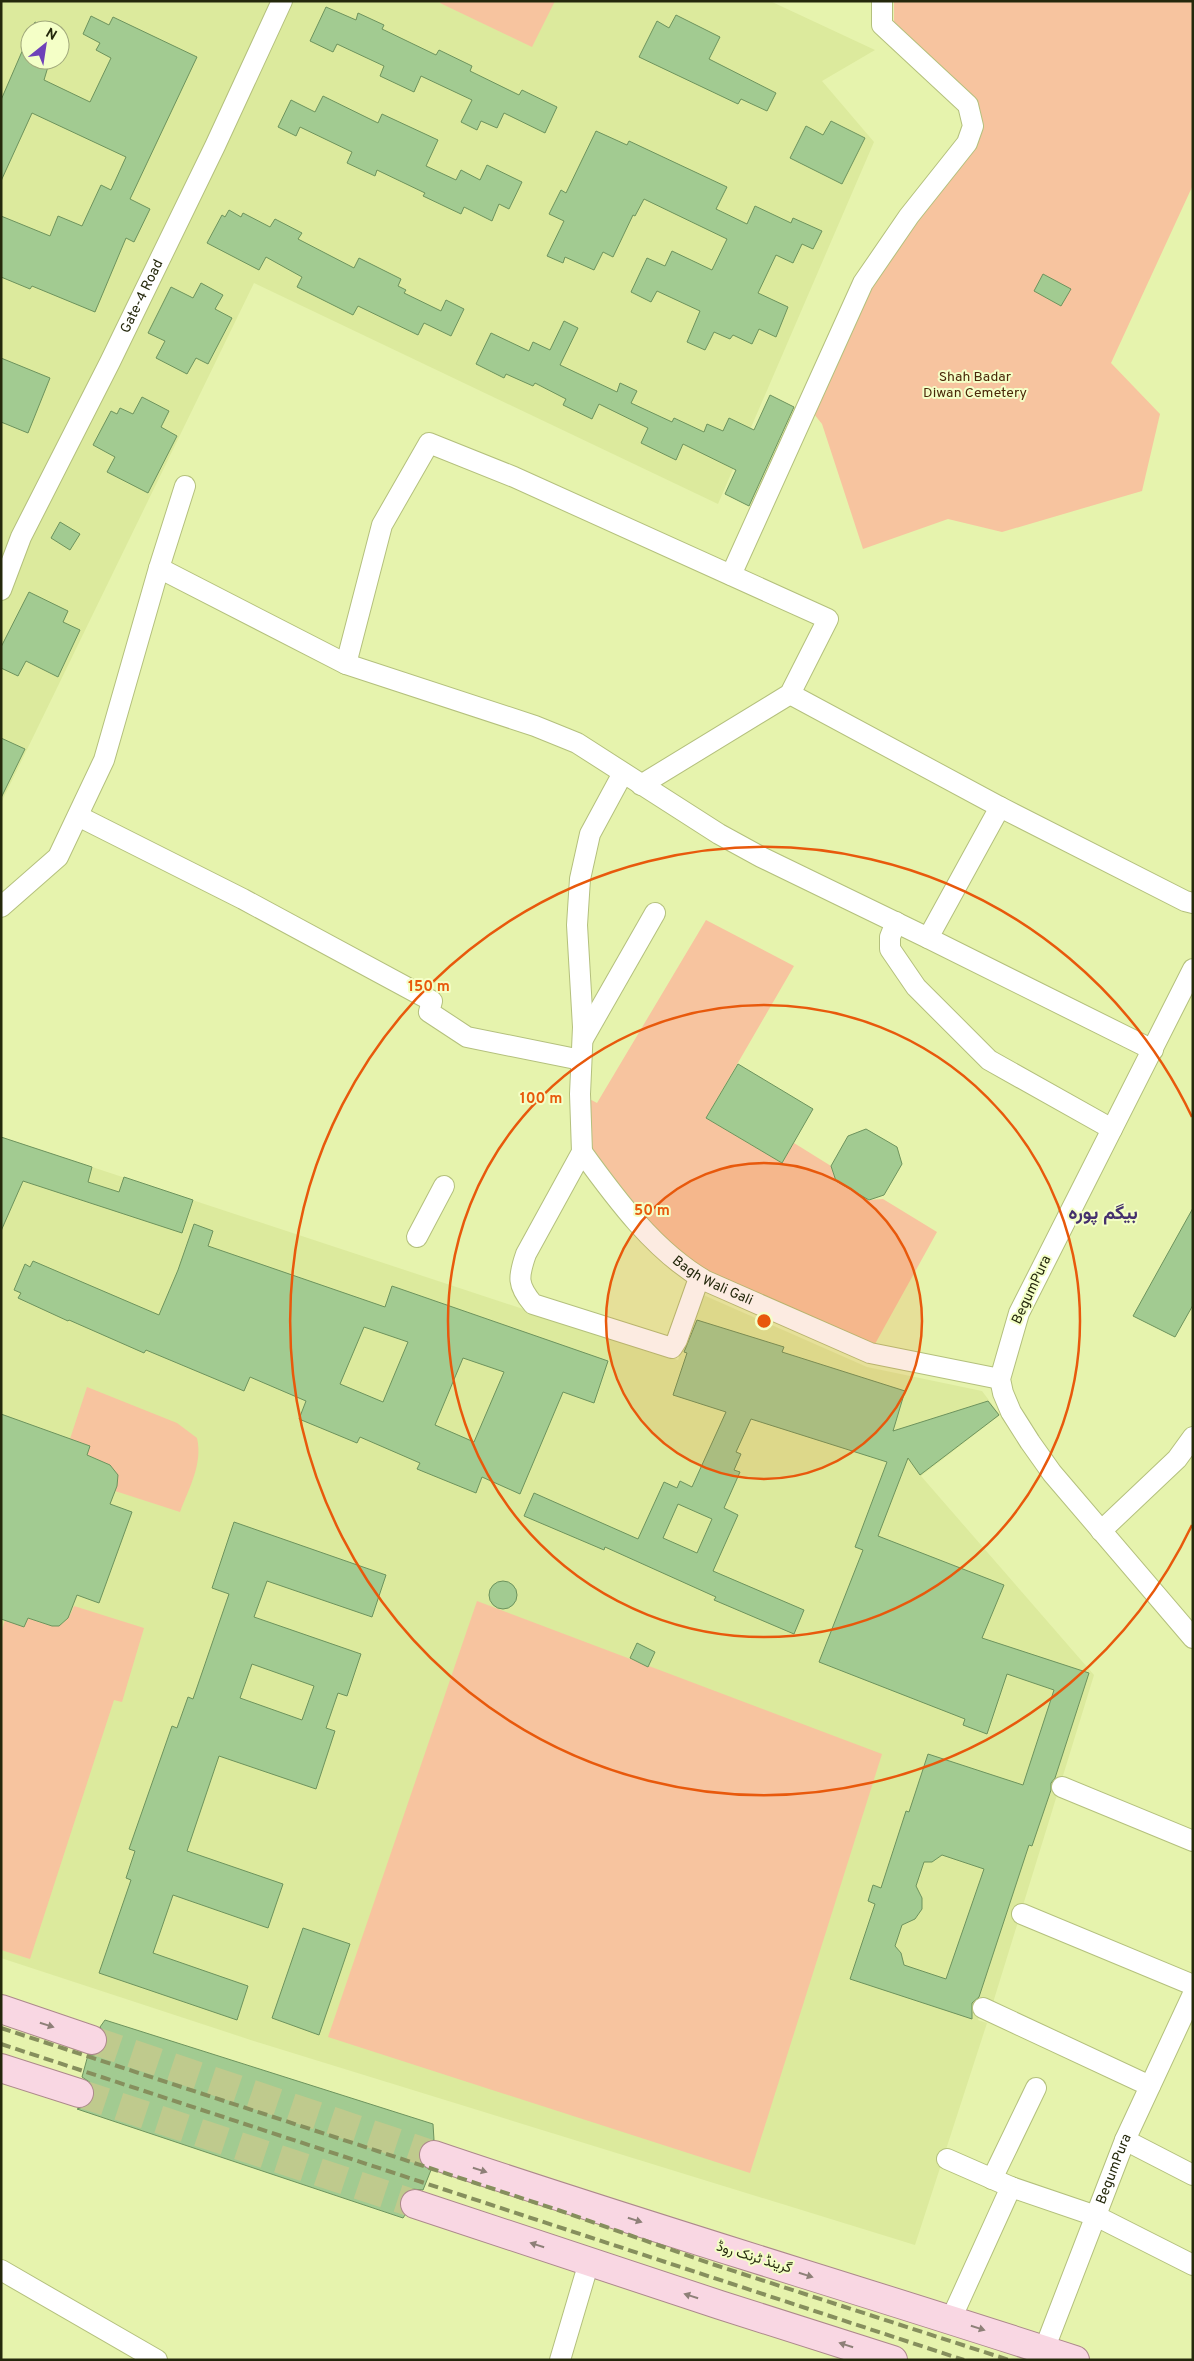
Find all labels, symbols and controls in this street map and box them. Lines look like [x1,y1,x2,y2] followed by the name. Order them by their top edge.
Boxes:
[20,20,70,70] north arrow
[42,25,59,45] text: N
[117,257,167,336] street label: Gate-4 Road
[923,369,1027,402] park label: Shah Badar Diwan Cemetery
[408,978,450,997] text: 150 m
[520,1090,562,1109] text: 100 m
[634,1202,670,1221] text: 50 m
[1068,1202,1138,1226] district label: بیگم پورہ
[669,1252,756,1309] street label: Bagh Wali Gali
[1009,1253,1055,1327] street label: BegumPura
[755,1312,773,1330] centre of rings
[39,2021,54,2029] one-way arrow
[1093,2131,1135,2207] street label: BegumPura
[473,2167,488,2174] one-way arrow
[627,2217,642,2225] one-way arrow
[714,2238,794,2278] street label: گرینڈ ٹرنک روڈ
[529,2240,544,2248] one-way arrow
[799,2271,814,2279] one-way arrow
[684,2292,699,2299] one-way arrow
[971,2325,986,2333] one-way arrow
[838,2341,853,2349] one-way arrow

